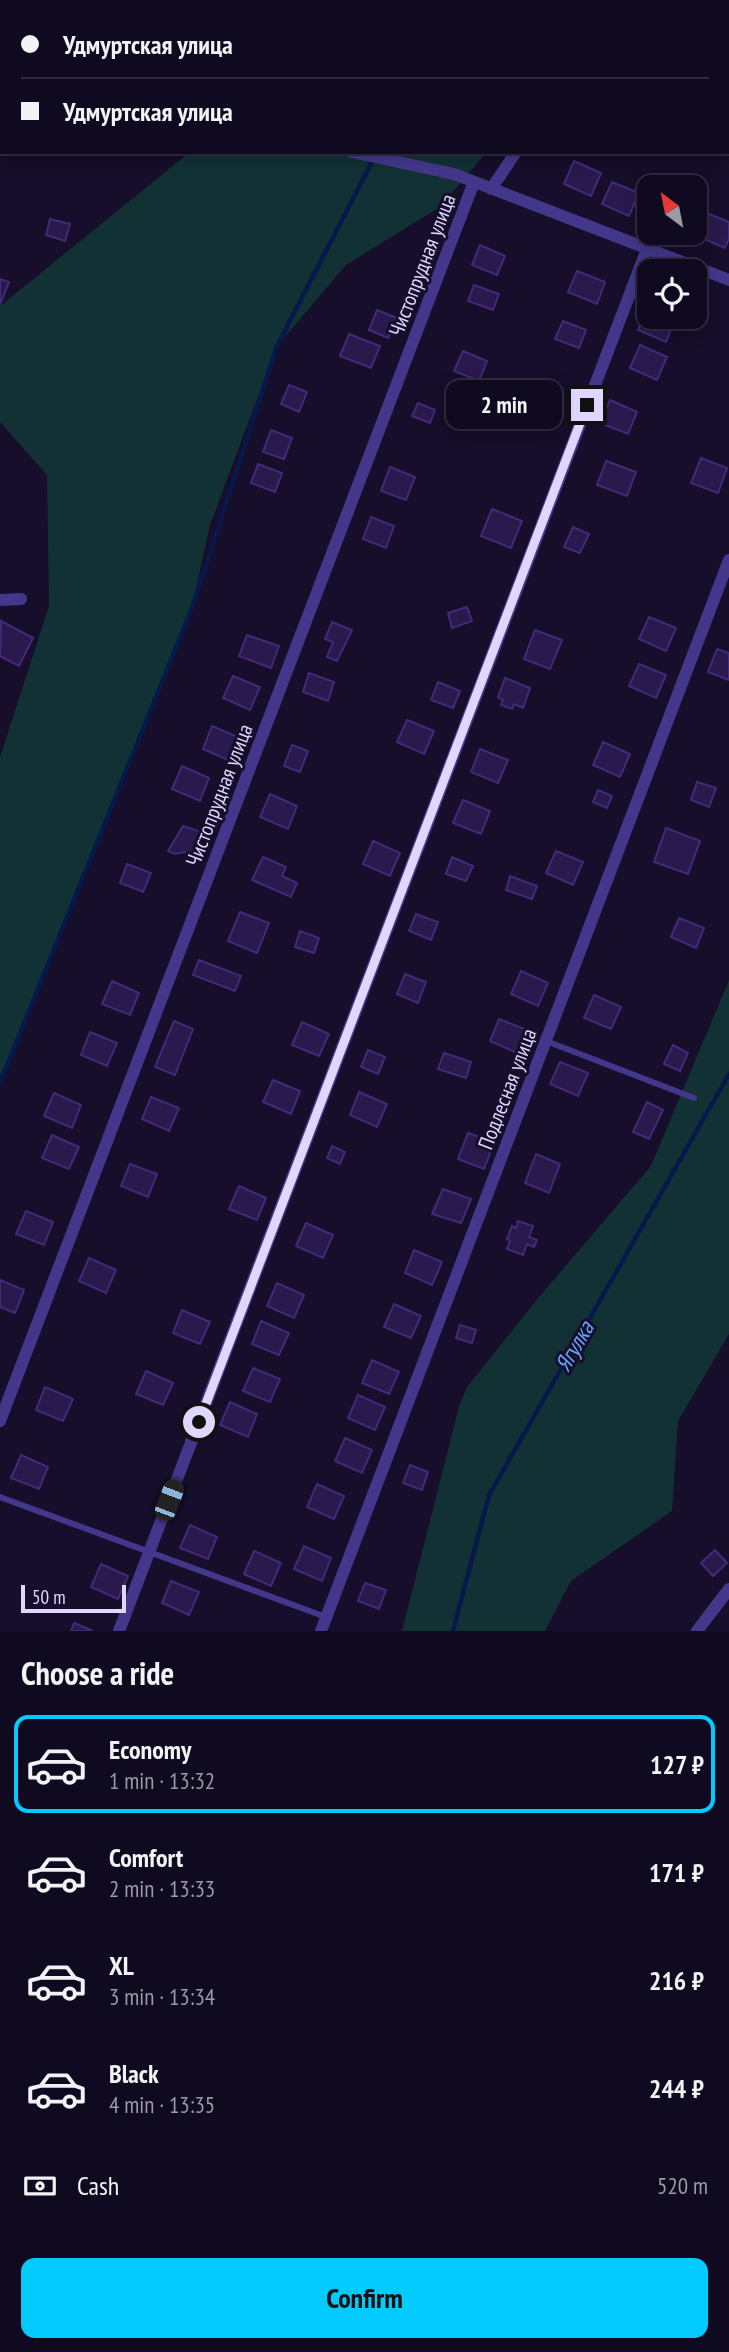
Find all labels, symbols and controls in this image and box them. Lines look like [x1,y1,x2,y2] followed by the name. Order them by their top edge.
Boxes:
[63,28,233,61] text: Удмуртская улица
[63,95,233,128] text: Удмуртская улица
[637,175,707,245] north arrow
[637,175,707,329] map controls
[382,190,462,340] street label: Чистопрудная улица
[637,259,707,329] button: locate
[447,380,562,430] callout: 2 min
[571,389,603,421] route end
[481,390,527,419] text: 2 min
[179,720,259,870] street label: Чистопрудная улица
[472,1025,542,1153] street label: Подлесная улица
[548,1314,601,1376] water label: Ягулка
[183,1406,215,1438] route start
[152,1477,187,1523] car
[21,1582,126,1614] scale bar
[32,1585,66,1609] text: 50 m
[21,1652,174,1694] text: Choose a ride
[25,1733,88,1796] icon: car
[109,1733,191,1766] text: Economy
[650,1748,704,1781] text: 127 ₽
[109,1766,215,1795] text: 1 min · 13:32
[25,1841,88,1904] icon: car
[109,1841,183,1874] text: Comfort
[649,1856,704,1889] text: 171 ₽
[109,1874,215,1903] text: 2 min · 13:33
[25,1949,88,2012] icon: car
[109,1949,134,1982] text: XL
[649,1964,704,1997] text: 216 ₽
[109,1982,215,2011] text: 3 min · 13:34
[25,2057,88,2120] icon: car
[109,2057,159,2090] text: Black
[649,2072,704,2105] text: 244 ₽
[109,2090,215,2119] text: 4 min · 13:35
[21,2167,59,2205] icon: cash
[77,2169,119,2202] text: Cash
[657,2171,708,2200] text: 520 m
[21,2258,708,2338] button: Confirm

